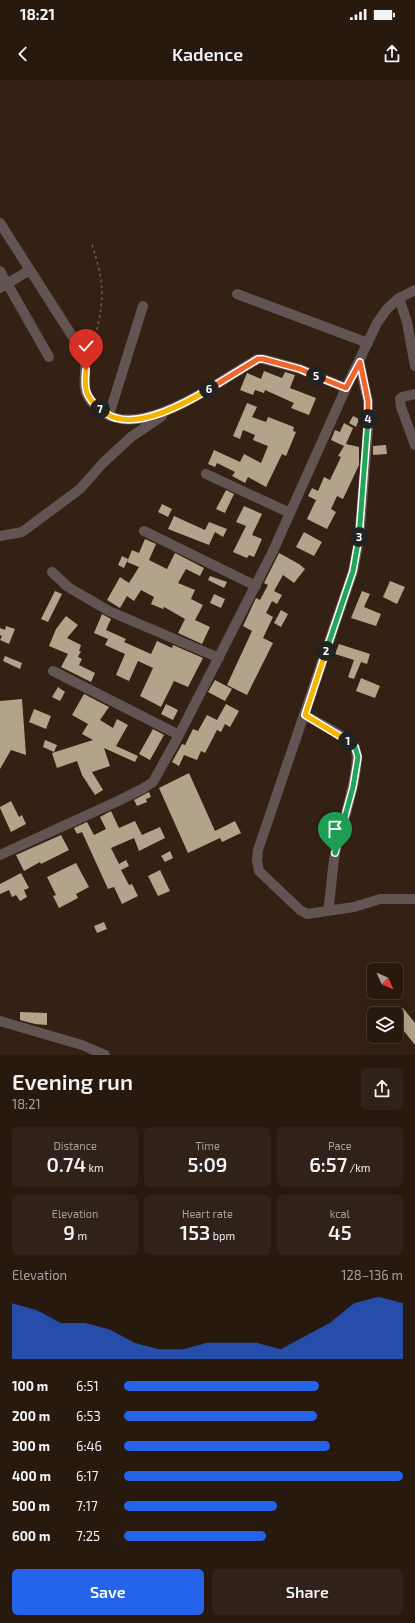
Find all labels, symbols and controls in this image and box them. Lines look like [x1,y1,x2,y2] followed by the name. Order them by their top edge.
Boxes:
[20,5,55,23] text: 18:21
[12,43,34,65] icon: back
[172,43,243,65] text: Kadence
[381,43,403,65] icon: share
[69,329,103,370] pin
[75,335,97,357] icon: check
[306,366,326,386] pin: 5
[313,369,319,382] text: 5
[199,379,219,399] pin: 6
[206,382,212,395] text: 6
[90,399,110,419] pin: 7
[97,402,103,415] text: 7
[358,409,378,429] pin: 4
[364,412,372,425] text: 4
[349,527,369,547] pin: 3
[356,530,362,543] text: 3
[316,641,336,661] pin: 2
[323,644,329,657] text: 2
[338,731,358,751] pin: 1
[346,734,350,747] text: 1
[318,812,352,853] pin
[324,818,346,840] icon: arrive
[367,963,403,999] north arrow
[367,963,403,1043] map controls
[367,1007,403,1043] button: layers
[12,1068,133,1094] text: Evening run
[361,1068,403,1110] button: share
[12,1096,41,1112] text: 18:21
[53,1139,97,1152] text: Distance
[195,1139,220,1152] text: Time
[328,1139,352,1152] text: Pace
[47,1152,86,1176] text: 0.74
[188,1152,227,1176] text: 5:09
[309,1152,347,1176] text: 6:57
[86,1161,104,1174] text: km
[347,1161,370,1174] text: /km
[52,1207,99,1220] text: Elevation
[182,1207,233,1220] text: Heart rate
[330,1207,350,1220] text: kcal
[63,1220,75,1244] text: 9
[180,1220,210,1244] text: 153
[328,1220,352,1244] text: 45
[75,1229,87,1242] text: m
[210,1229,235,1242] text: bpm
[12,1267,67,1283] text: Elevation
[341,1267,403,1283] text: 128–136 m
[12,1378,48,1394] text: 100 m
[76,1378,99,1394] text: 6:51
[12,1408,50,1424] text: 200 m
[76,1408,101,1424] text: 6:53
[12,1438,50,1454] text: 300 m
[76,1438,102,1454] text: 6:46
[12,1468,51,1484] text: 400 m
[76,1468,98,1484] text: 6:17
[12,1498,50,1514] text: 500 m
[76,1498,98,1514] text: 7:17
[12,1528,50,1544] text: 600 m
[76,1528,100,1544] text: 7:25
[12,1569,204,1615] button: Save
[212,1569,403,1615] button: Share

